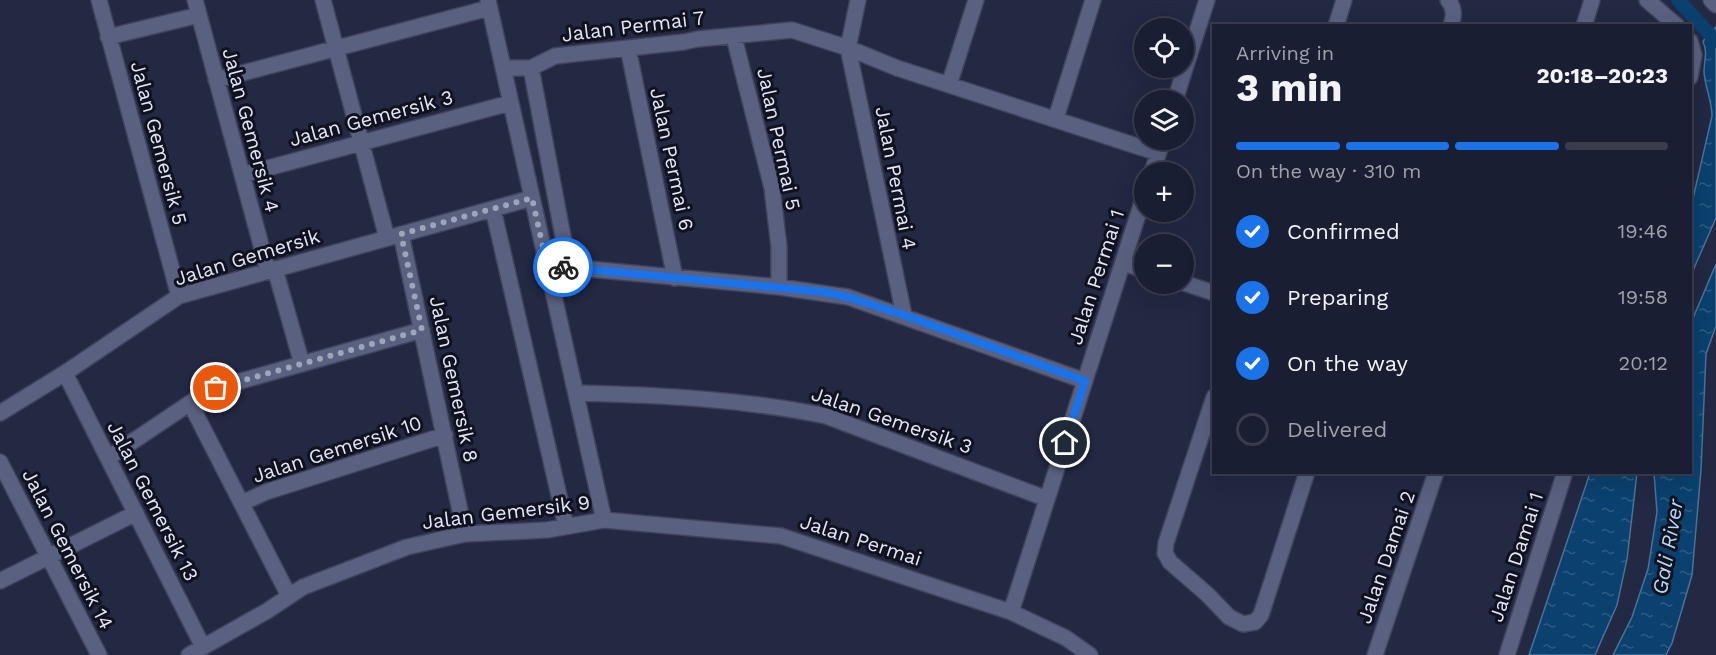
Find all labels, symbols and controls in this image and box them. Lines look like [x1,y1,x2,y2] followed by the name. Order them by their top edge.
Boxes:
[560,5,706,47] street label: Jalan Permai 7
[1134,18,1194,294] map controls
[1134,18,1194,78] button: locate
[1236,41,1334,65] text: Arriving in
[218,45,284,215] street label: Jalan Gemersik 4
[126,59,192,227] street label: Jalan Gemersik 5
[1537,63,1668,88] text: 20:18–20:23
[1236,65,1343,110] text: 3 min
[752,66,806,212] street label: Jalan Permai 5
[286,85,456,151] street label: Jalan Gemersik 3
[645,85,699,233] street label: Jalan Permai 6
[1134,90,1194,150] button: layers
[870,104,922,252] street label: Jalan Permai 4
[1236,159,1421,183] text: On the way · 310 m
[1134,162,1194,222] button: +
[1063,206,1129,348] street label: Jalan Permai 1
[1236,215,1269,248] icon: check
[1287,219,1400,244] text: Confirmed
[1618,219,1668,243] text: 19:46
[172,224,322,290] street label: Jalan Gemersik
[1134,234,1194,294] button: −
[533,237,593,297] courier
[547,251,580,284] icon: bike
[1236,281,1269,314] icon: check
[1287,285,1388,310] text: Preparing
[1618,285,1668,309] text: 19:58
[425,294,483,464] street label: Jalan Gemersik 8
[1236,347,1269,380] icon: check
[1287,351,1408,376] text: On the way
[1619,351,1668,375] text: 20:12
[190,362,241,413] pin
[199,371,232,404] icon: bag
[808,381,976,459] street label: Jalan Gemersik 3
[249,410,425,488] street label: Jalan Gemersik 10
[102,417,204,585] street label: Jalan Gemersik 13
[1039,417,1090,468] pin
[1287,417,1387,442] text: Delivered
[1048,426,1081,459] icon: home
[17,465,119,633] street label: Jalan Gemersik 14
[1352,487,1420,627] street label: Jalan Damai 2
[1484,489,1548,625] street label: Jalan Damai 1
[421,490,591,534] street label: Jalan Gemersik 9
[1647,497,1688,596] water label: Gali River
[797,509,925,571] street label: Jalan Permai

